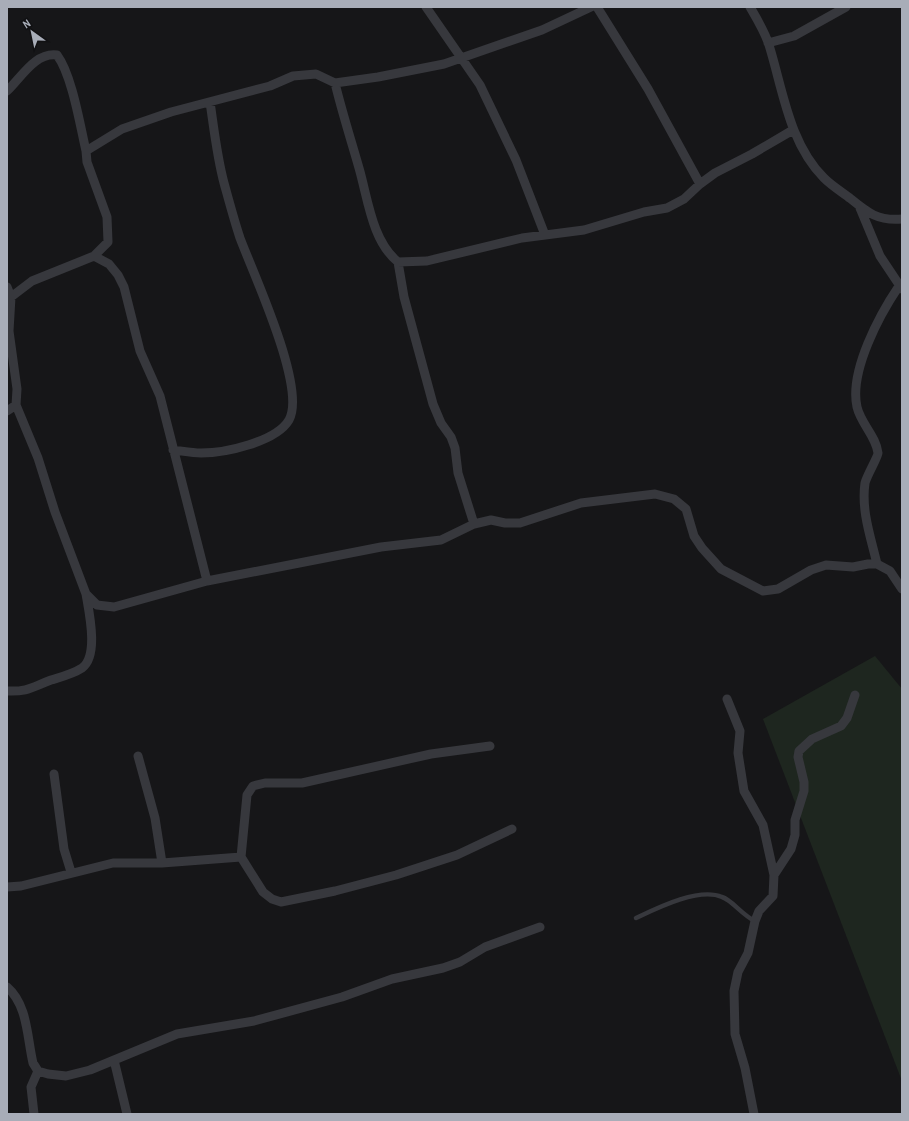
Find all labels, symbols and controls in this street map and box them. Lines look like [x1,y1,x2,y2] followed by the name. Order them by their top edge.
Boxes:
[12,12,52,52] north arrow
[20,16,33,31] text: N

